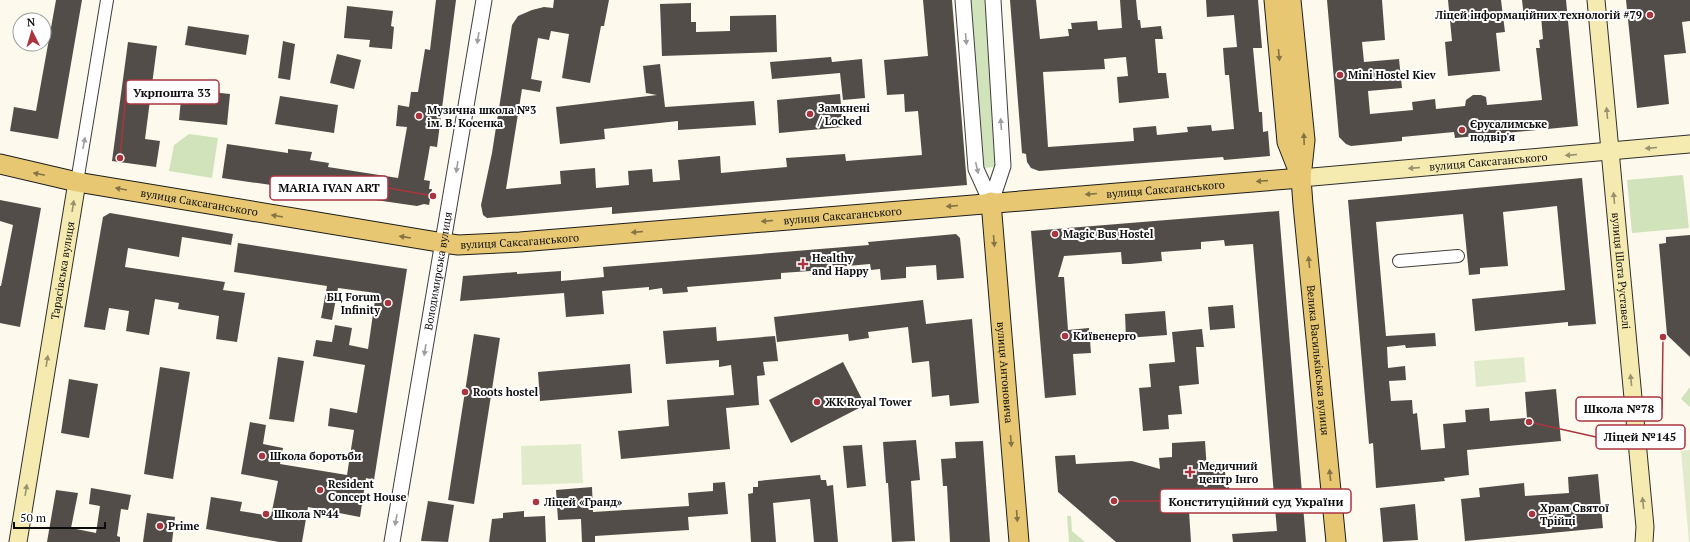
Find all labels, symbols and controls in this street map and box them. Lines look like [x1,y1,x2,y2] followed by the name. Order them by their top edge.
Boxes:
[1434,8,1642,22] place label: Ліцей інформаційних технологій #79
[1645,10,1655,20] marker: Ліцей інформаційних технологій #79
[12,12,52,52] north arrow
[26,15,37,29] text: N
[475,32,481,45] one-way arrow
[963,33,969,45] one-way arrow
[1276,49,1282,61] one-way arrow
[1348,68,1437,82] place label: Mini Hostel Kiev
[1335,70,1345,80] marker: Mini Hostel Kiev
[126,80,219,104] callout: Укрпошта 33
[133,85,211,100] text: Укрпошта 33
[817,101,870,128] place label: Замкнені / Locked
[427,103,536,130] place label: Музична школа №3 ім. В. Косенка
[1603,107,1610,119] one-way arrow
[805,109,815,119] marker: Замкнені / Locked
[414,111,424,121] marker: Музична школа №3 ім. В. Косенка
[1470,117,1547,144] place label: Єрусалимське подвір'я
[997,118,1004,130] one-way arrow
[1457,125,1467,135] marker: Єрусалимське подвір'я
[1301,132,1307,145] one-way arrow
[81,137,87,149] one-way arrow
[1645,145,1657,151] one-way arrow
[1428,149,1548,174] street label: вулиця Саксаганського
[1565,151,1577,158] one-way arrow
[453,161,459,173] one-way arrow
[975,162,981,174] one-way arrow
[1408,165,1420,172] one-way arrow
[32,170,45,176] one-way arrow
[270,176,388,200] callout: MARIA IVAN ART
[1106,177,1225,201] street label: вулиця Саксаганського
[1256,178,1268,184] one-way arrow
[278,180,380,195] text: MARIA IVAN ART
[115,186,127,192] one-way arrow
[139,186,259,219] street label: вулиця Саксаганського
[1085,191,1097,198] one-way arrow
[1611,192,1617,204] one-way arrow
[70,199,76,212] one-way arrow
[946,202,958,209] one-way arrow
[783,204,902,227] street label: вулиця Саксаганського
[421,210,455,331] street label: Володимирська вулиця
[1609,212,1634,330] street label: вулиця Шота Руставелі
[271,213,283,219] one-way arrow
[761,218,773,225] one-way arrow
[48,220,77,321] street label: Тарасівська вулиця
[1063,227,1154,241] place label: Magic Bus Hostel
[631,229,643,236] one-way arrow
[1050,229,1060,239] marker: Magic Bus Hostel
[460,230,579,252] street label: вулиця Саксаганського
[399,234,411,240] one-way arrow
[991,235,998,247] one-way arrow
[812,251,869,278] place label: Healthy and Happy
[1306,256,1312,268] one-way arrow
[797,258,809,270] marker: Healthy and Happy
[1304,284,1333,436] street label: Велика Васильківська вулиця
[327,290,381,317] place label: БЦ Forum Infinity
[383,298,393,308] marker: БЦ Forum Infinity
[994,321,1016,424] street label: вулиця Антоновича
[1073,329,1137,343] place label: Київенерго
[1060,331,1070,341] marker: Київенерго
[422,344,428,357] one-way arrow
[44,355,50,368] one-way arrow
[1627,374,1634,386] one-way arrow
[473,385,539,399] place label: Roots hostel
[460,387,470,397] marker: Roots hostel
[825,395,912,409] place label: ЖК Royal Tower
[812,397,822,407] marker: ЖК Royal Tower
[1576,397,1662,421] callout: Школа №78
[1584,401,1654,416] text: Школа №78
[1596,425,1685,449] callout: Ліцей №145
[1603,429,1676,444] text: Ліцей №145
[1008,435,1014,447] one-way arrow
[270,449,362,463] place label: Школа боротьби
[257,451,267,461] marker: Школа боротьби
[1199,459,1259,486] place label: Медичний центр Інго
[1184,466,1196,478] marker: Медичний центр Інго
[1327,469,1333,481] one-way arrow
[328,477,406,504] place label: Resident Concept House
[23,484,29,496] one-way arrow
[315,485,325,495] marker: Resident Concept House
[1160,489,1351,513] callout: Конституційний суд України
[1168,494,1344,509] text: Конституційний суд України
[543,495,623,509] place label: Ліцей «Гранд»
[531,497,541,507] marker: Ліцей «Гранд»
[1639,497,1646,509] one-way arrow
[1540,501,1609,528] place label: Храм Святої Трійці
[14,504,105,530] scale bar
[274,507,339,521] place label: Школа №44
[261,509,271,519] marker: Школа №44
[1527,509,1537,519] marker: Храм Святої Трійці
[20,510,47,525] text: 50 m
[1013,510,1020,522] one-way arrow
[393,514,399,526] one-way arrow
[168,519,200,533] place label: Prime
[155,521,165,531] marker: Prime

